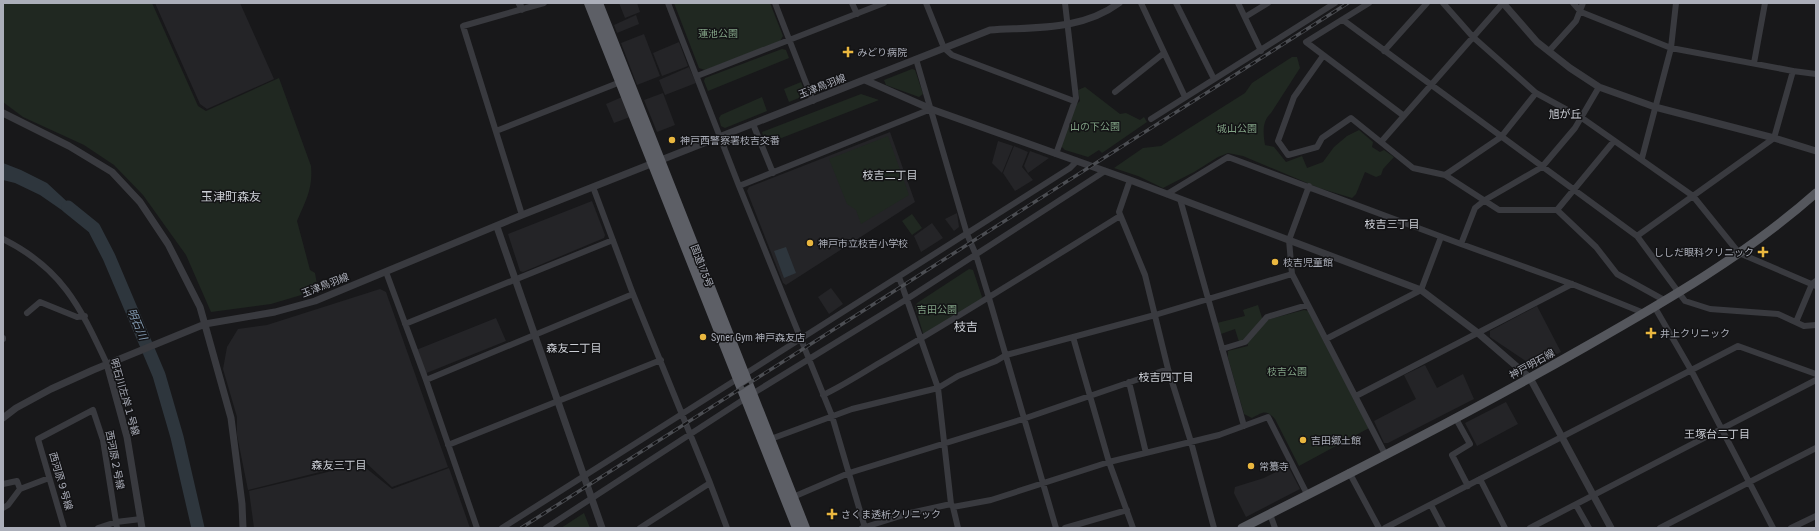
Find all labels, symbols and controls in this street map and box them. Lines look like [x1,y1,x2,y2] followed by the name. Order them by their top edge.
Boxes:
[698,28,738,39] park label: 蓮池公園
[842,46,854,58] marker: みどり病院
[857,47,907,58] place label: みどり病院
[797,72,847,100] street label: 玉津鳥羽線
[1549,108,1582,121] district label: 旭が丘
[1070,121,1120,132] park label: 山の下公園
[1217,123,1257,134] park label: 城山公園
[667,135,677,145] marker: 神戸西警察署枝吉交番
[680,135,780,146] place label: 神戸西警察署枝吉交番
[863,169,918,182] district label: 枝吉二丁目
[201,190,261,204] district label: 玉津町森友
[1365,218,1420,231] district label: 枝吉三丁目
[805,238,815,248] marker: 神戸市立枝吉小学校
[818,238,908,249] place label: 神戸市立枝吉小学校
[689,243,715,289] street label: 国道175号
[1757,246,1769,258] marker: ししだ眼科クリニック
[1654,247,1754,258] place label: ししだ眼科クリニック
[1270,257,1280,267] marker: 枝吉児童館
[1283,257,1333,268] place label: 枝吉児童館
[300,271,350,299] street label: 玉津鳥羽線
[917,304,957,315] park label: 吉田公園
[125,306,150,343] water label: 明石川
[954,320,978,334] district label: 枝吉
[1645,327,1657,339] marker: 井上クリニック
[1660,328,1730,339] place label: 井上クリニック
[698,332,708,342] marker: Syner Gym 神戸森友店
[711,332,805,343] place label: Syner Gym 神戸森友店
[547,342,602,355] district label: 森友二丁目
[1507,347,1557,381] street label: 神戸明石線
[109,357,141,437] street label: 明石川左岸１号線
[1267,366,1307,377] park label: 枝吉公園
[1139,371,1194,384] district label: 枝吉四丁目
[1684,428,1750,441] district label: 王塚台二丁目
[104,430,126,490] street label: 西河原２号線
[1298,435,1308,445] marker: 吉田郷土館
[1311,435,1361,446] place label: 吉田郷土館
[47,451,75,511] street label: 西河原９号線
[312,459,367,472] district label: 森友三丁目
[1246,461,1256,471] marker: 常纂寺
[1259,461,1289,472] place label: 常纂寺
[826,508,838,520] marker: さくま透析クリニック
[841,509,941,520] place label: さくま透析クリニック

